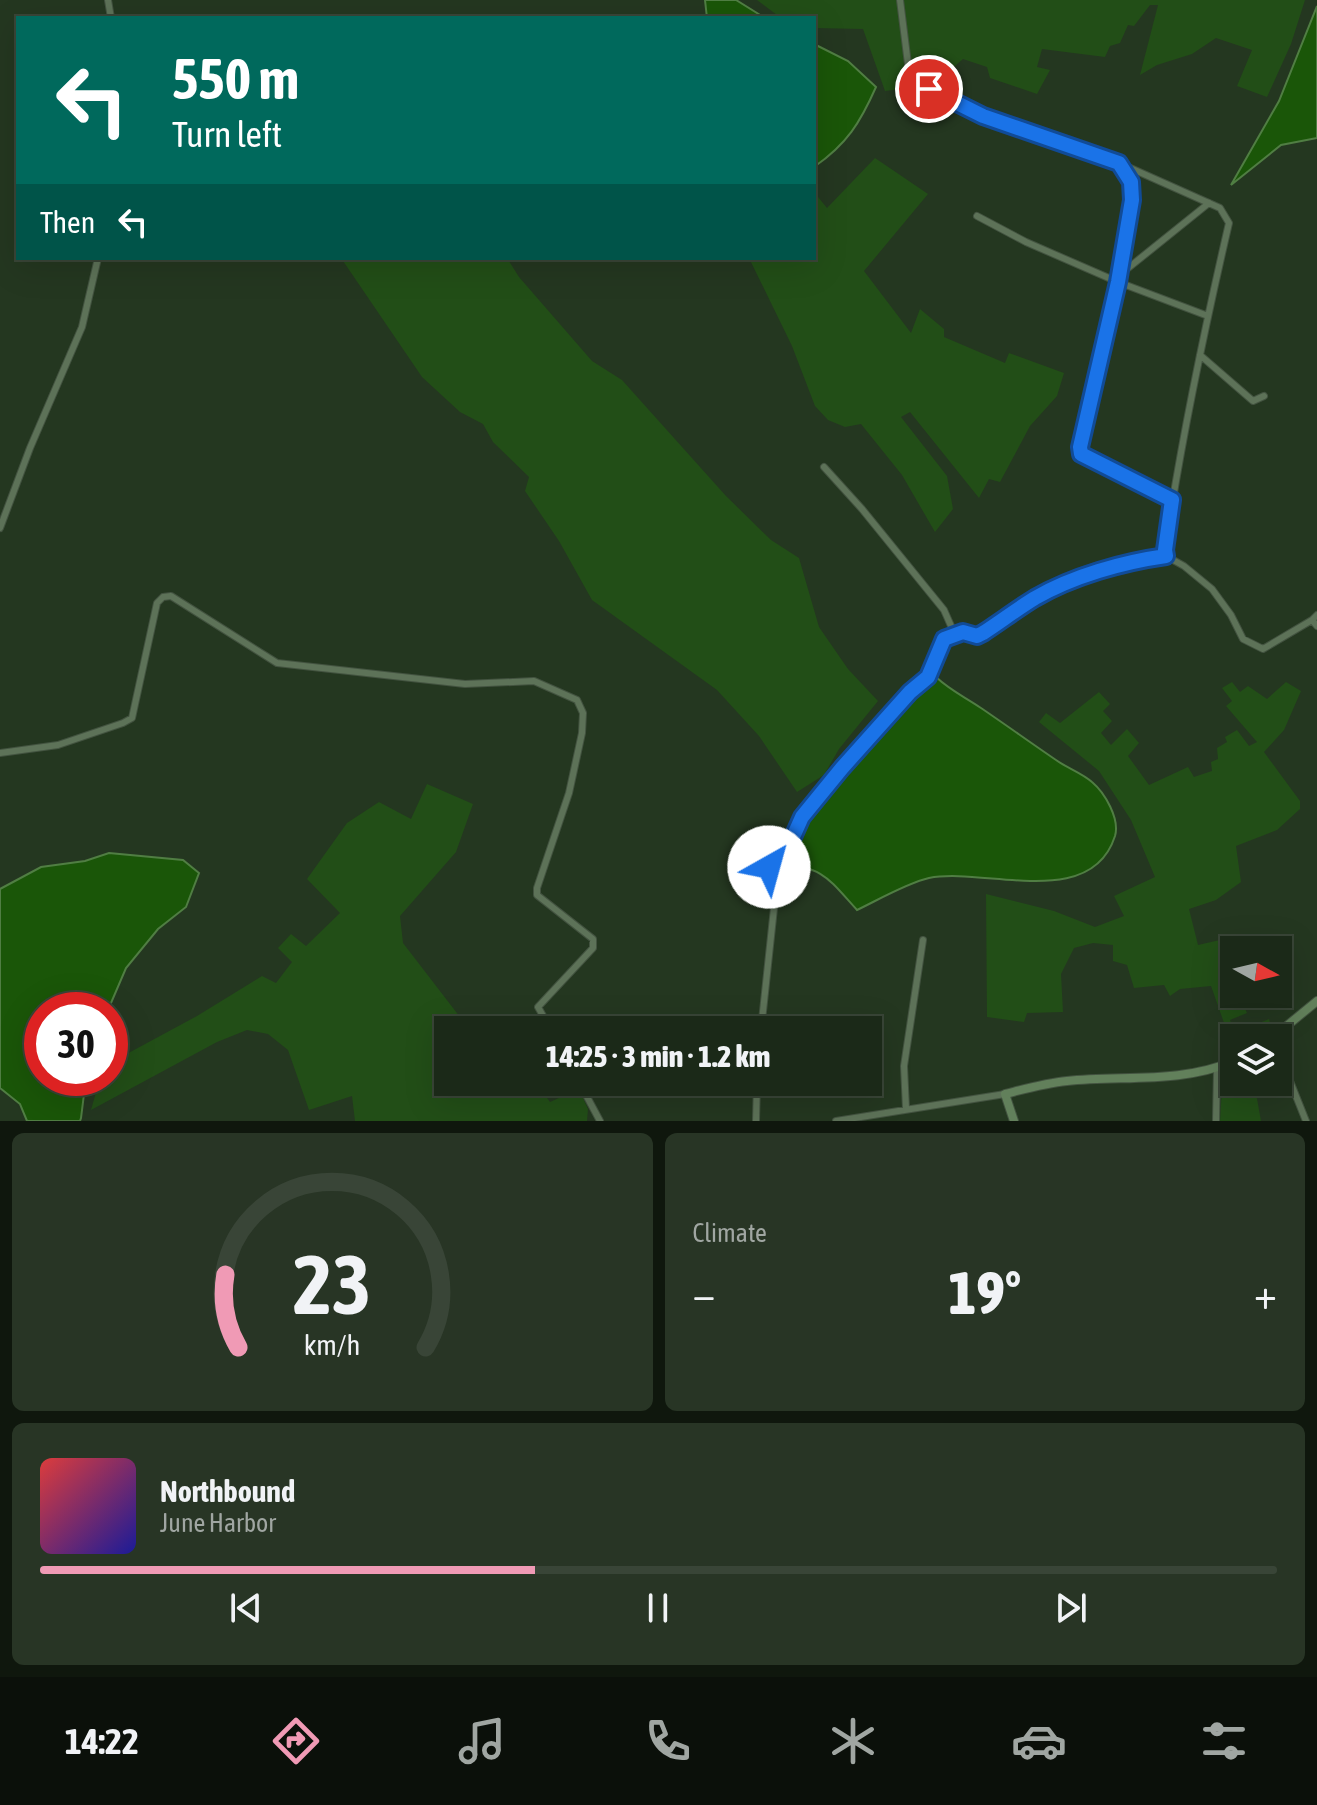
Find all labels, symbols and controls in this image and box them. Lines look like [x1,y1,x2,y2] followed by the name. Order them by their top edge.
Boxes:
[172,47,299,111] text: 550 m
[40,48,144,152] icon: left
[895,55,963,123] pin
[907,67,951,111] icon: arrive
[172,113,282,155] text: Turn left
[111,200,155,244] icon: left
[40,205,95,239] text: Then
[727,825,811,909] position arrow
[1220,936,1292,1008] north arrow
[1220,936,1292,1096] map controls
[24,992,128,1096] speed limit sign: 30
[1220,1024,1292,1096] button: layers
[546,1039,770,1073] text: 14:25 · 3 min · 1.2 km
[693,1218,767,1248] text: Climate
[293,1236,371,1332] text: 23
[948,1258,1021,1327] text: 19°
[693,1268,715,1318] text: −
[1254,1268,1277,1318] text: +
[304,1328,361,1361] text: km/h
[160,1474,295,1508] text: Northbound
[160,1508,276,1538] text: June Harbor
[224,1586,268,1630] icon: previous
[636,1586,680,1630] icon: pause
[1049,1586,1093,1630] icon: next
[268,1713,324,1769] icon: directions
[454,1713,510,1769] icon: music
[640,1713,696,1769] icon: phone
[825,1713,881,1769] icon: climate
[1011,1713,1067,1769] icon: car
[1196,1713,1252,1769] icon: filters
[65,1720,139,1762] text: 14:22

